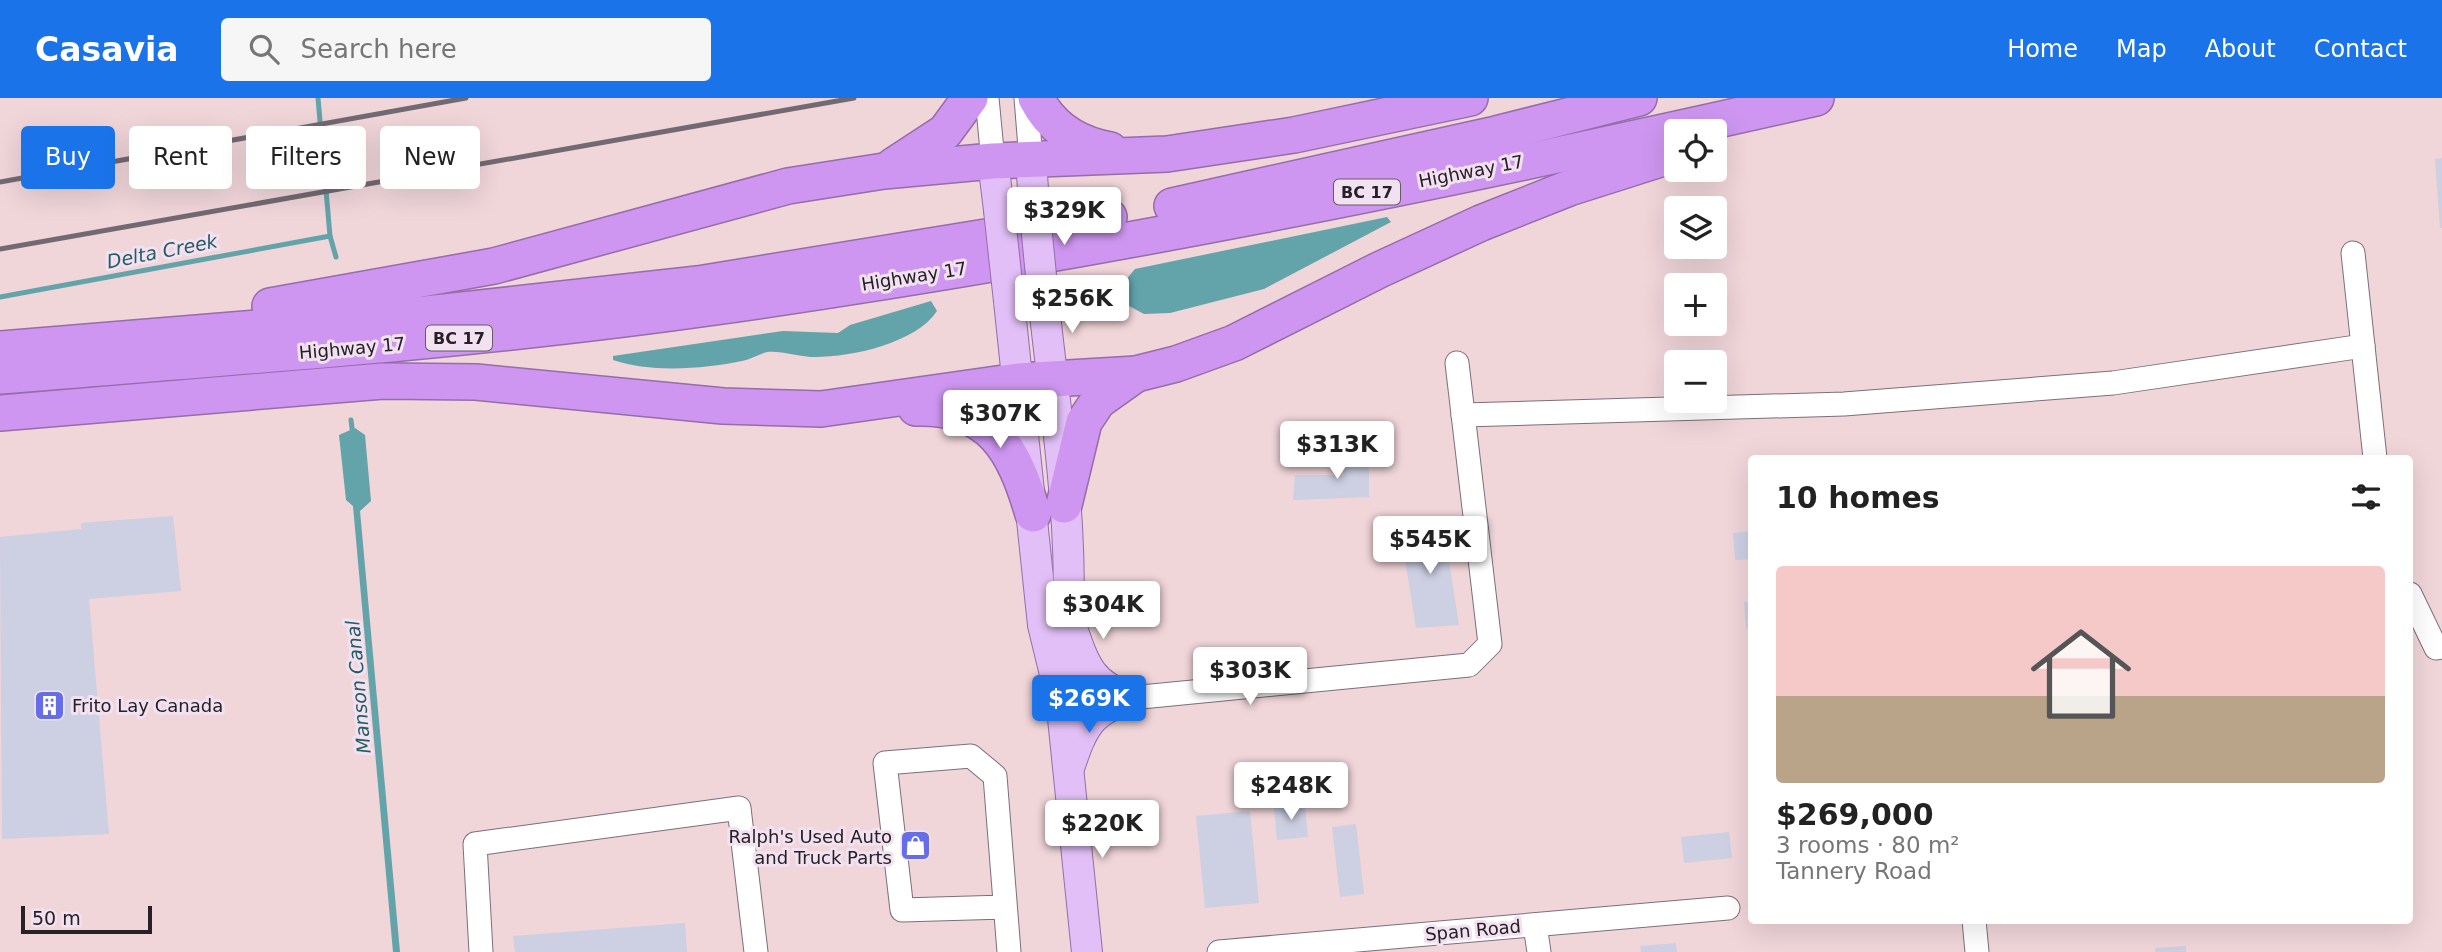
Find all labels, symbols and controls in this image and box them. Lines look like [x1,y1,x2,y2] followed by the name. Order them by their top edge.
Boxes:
[221,18,711,81] search box
[35,30,179,69] text: Casavia
[245,30,283,68] icon: search
[301,34,457,64] text: Search here
[2007,35,2078,63] text: Home
[2116,35,2167,63] text: Map
[2205,35,2276,63] text: About
[2314,35,2407,63] text: Contact
[1664,119,1727,413] map controls
[1664,119,1727,182] button: locate
[21,126,115,189] chip: Buy
[129,126,232,189] chip: Rent
[246,126,366,189] chip: Filters
[380,126,480,189] chip: New
[1417,151,1525,191] street label: Highway 17
[1334,180,1400,204] road number: BC 17
[1015,188,1113,247] pin: $329K
[1664,196,1727,259] button: layers
[1023,197,1105,223] text: $329K
[105,229,220,273] water label: Delta Creek
[860,257,968,295] street label: Highway 17
[1664,273,1727,336] button: +
[1023,275,1121,335] pin: $256K
[1031,285,1113,311] text: $256K
[426,326,492,350] road number: BC 17
[298,333,406,363] street label: Highway 17
[1664,350,1727,413] button: −
[951,390,1049,450] pin: $307K
[959,400,1041,426] text: $307K
[1288,422,1386,481] pin: $313K
[1296,431,1378,457] text: $313K
[2347,478,2385,516] icon: filters
[1776,480,1940,515] text: 10 homes
[1381,517,1479,576] pin: $545K
[1389,526,1471,552] text: $545K
[1054,582,1152,641] pin: $304K
[1062,591,1144,617] text: $304K
[2018,611,2144,737] icon: home
[341,619,375,754] water label: Manson Canal
[1201,648,1299,707] pin: $303K
[1209,657,1291,683] text: $303K
[1040,676,1138,735] pin: $269K
[1048,685,1130,711] text: $269K
[32,688,66,722] building icon: Frito Lay Canada
[72,695,223,716] place label: Frito Lay Canada
[1242,762,1340,822] pin: $248K
[1250,772,1332,798] text: $248K
[1776,797,1934,832] text: $269,000
[1053,800,1151,860] pin: $220K
[1061,810,1143,836] text: $220K
[728,826,892,868] place label: Ralph's Used Auto and Truck Parts
[898,829,932,863] shop icon: Ralph's Used Auto and Truck Parts
[1776,832,1960,858] text: 3 rooms · 80 m²
[1776,858,1932,884] text: Tannery Road
[21,903,152,935] scale bar
[32,907,81,929] text: 50 m
[1424,915,1522,945] street label: Span Road

